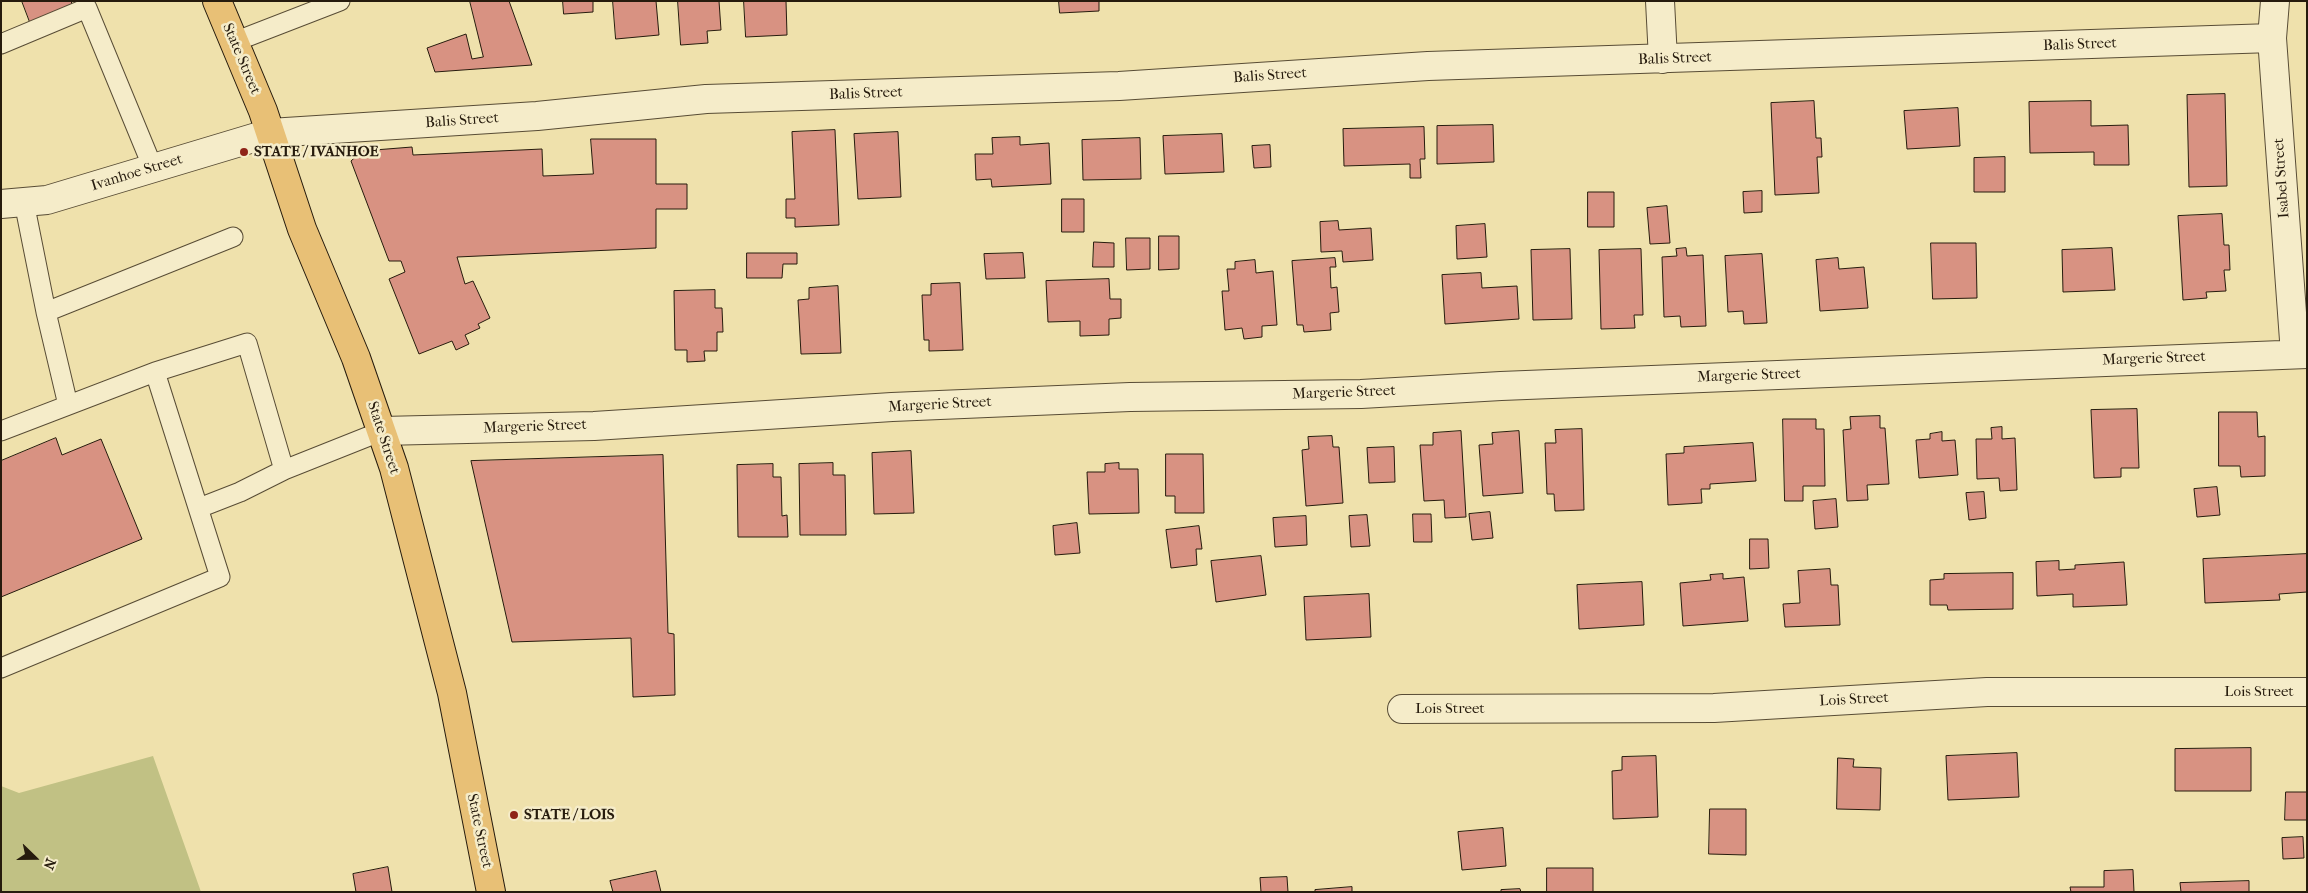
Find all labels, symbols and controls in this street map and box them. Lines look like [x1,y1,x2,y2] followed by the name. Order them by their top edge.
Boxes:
[218,21,264,97] street label: State Street
[2043,35,2117,55] street label: Balis Street
[1638,49,1712,69] street label: Balis Street
[1233,64,1307,88] street label: Balis Street
[829,84,903,104] street label: Balis Street
[425,109,499,133] street label: Balis Street
[2270,137,2294,219] street label: Isabel Street
[254,143,379,161] place label: STATE / IVANHOE
[238,146,250,158] marker: STATE / IVANHOE
[89,151,185,195] street label: Ivanhoe Street
[2102,348,2206,370] street label: Margerie Street
[1697,365,1801,387] street label: Margerie Street
[1292,382,1396,404] street label: Margerie Street
[888,393,992,417] street label: Margerie Street
[363,399,403,477] street label: State Street
[483,416,587,438] street label: Margerie Street
[2224,683,2294,701] street label: Lois Street
[1819,689,1889,711] street label: Lois Street
[1415,700,1485,718] street label: Lois Street
[462,792,496,870] street label: State Street
[524,806,615,824] place label: STATE / LOIS
[508,809,520,821] marker: STATE / LOIS
[10,833,60,883] north arrow
[40,856,59,872] text: N

